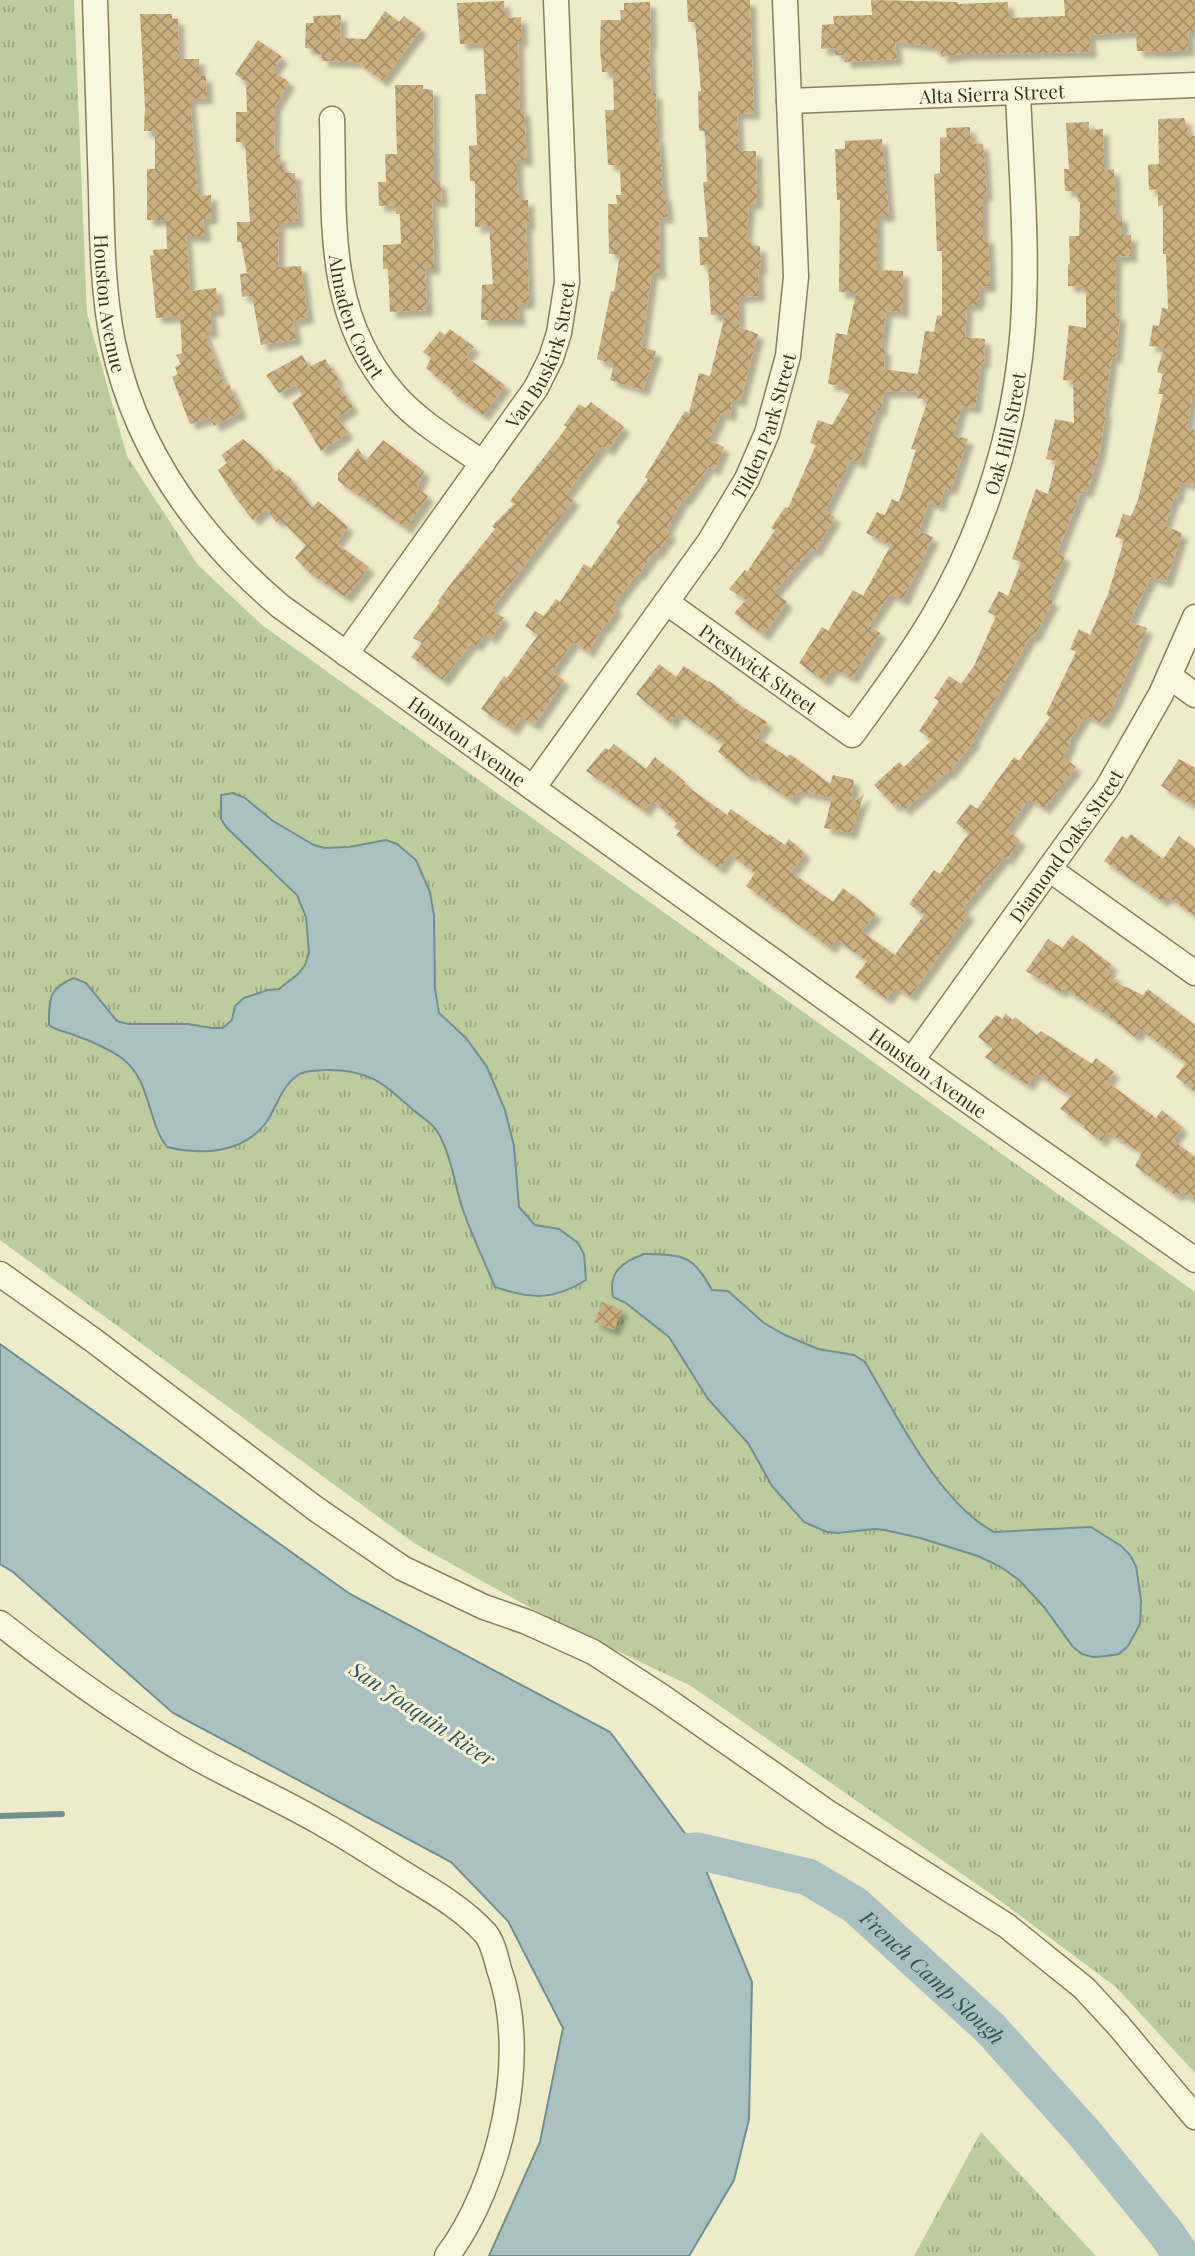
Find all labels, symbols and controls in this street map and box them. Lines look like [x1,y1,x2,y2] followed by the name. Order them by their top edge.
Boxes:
[918,77,1065,109] street label: Alta Sierra Street
[89,234,133,375] street label: Houston Avenue
[324,252,391,384] street label: Almaden Court
[498,279,580,434] street label: Van Buskirk Street
[725,349,801,504] street label: Tilden Park Street
[977,370,1031,498] street label: Oak Hill Street
[694,617,823,720] street label: Prestwick Street
[403,690,532,792] street label: Houston Avenue
[1002,764,1129,927] street label: Diamond Oaks Street
[864,1021,993,1123] street label: Houston Avenue
[344,1653,502,1773] water label: San Joaquin River
[854,1903,1012,2050] water label: French Camp Slough

